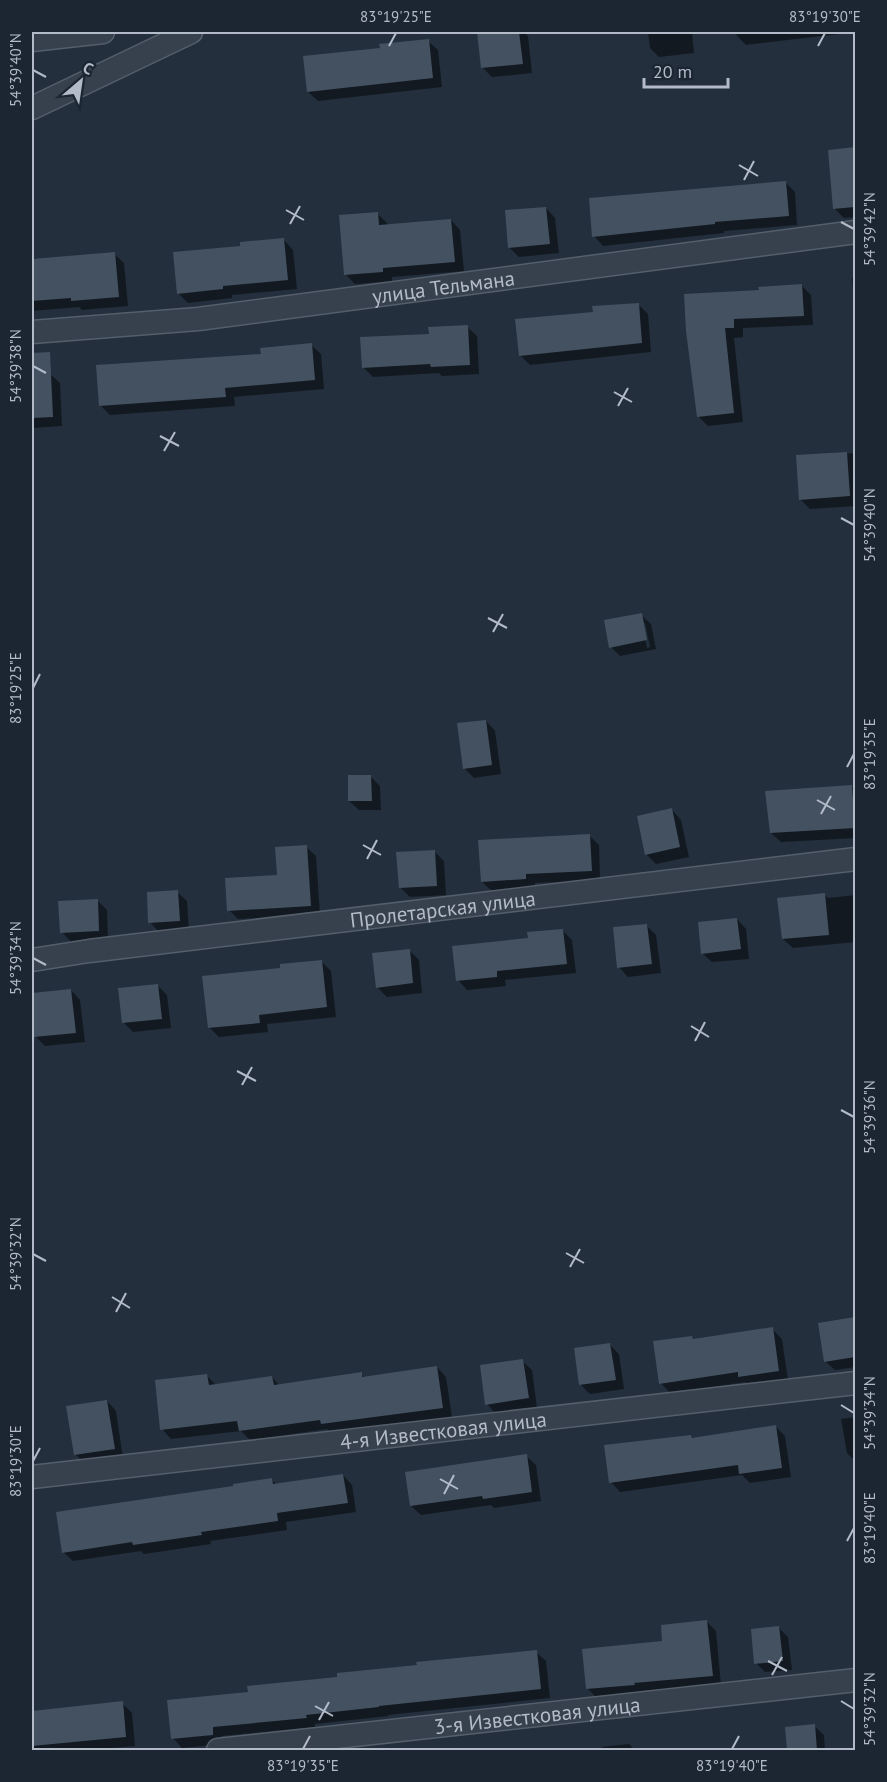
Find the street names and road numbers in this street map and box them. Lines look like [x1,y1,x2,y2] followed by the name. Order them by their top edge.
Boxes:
[370,264,516,309] street label: улица Тельмана
[348,884,537,933] street label: Пролетарская улица
[339,1405,548,1455] street label: 4-я Известковая улица
[432,1690,642,1740] street label: 3-я Известковая улица

